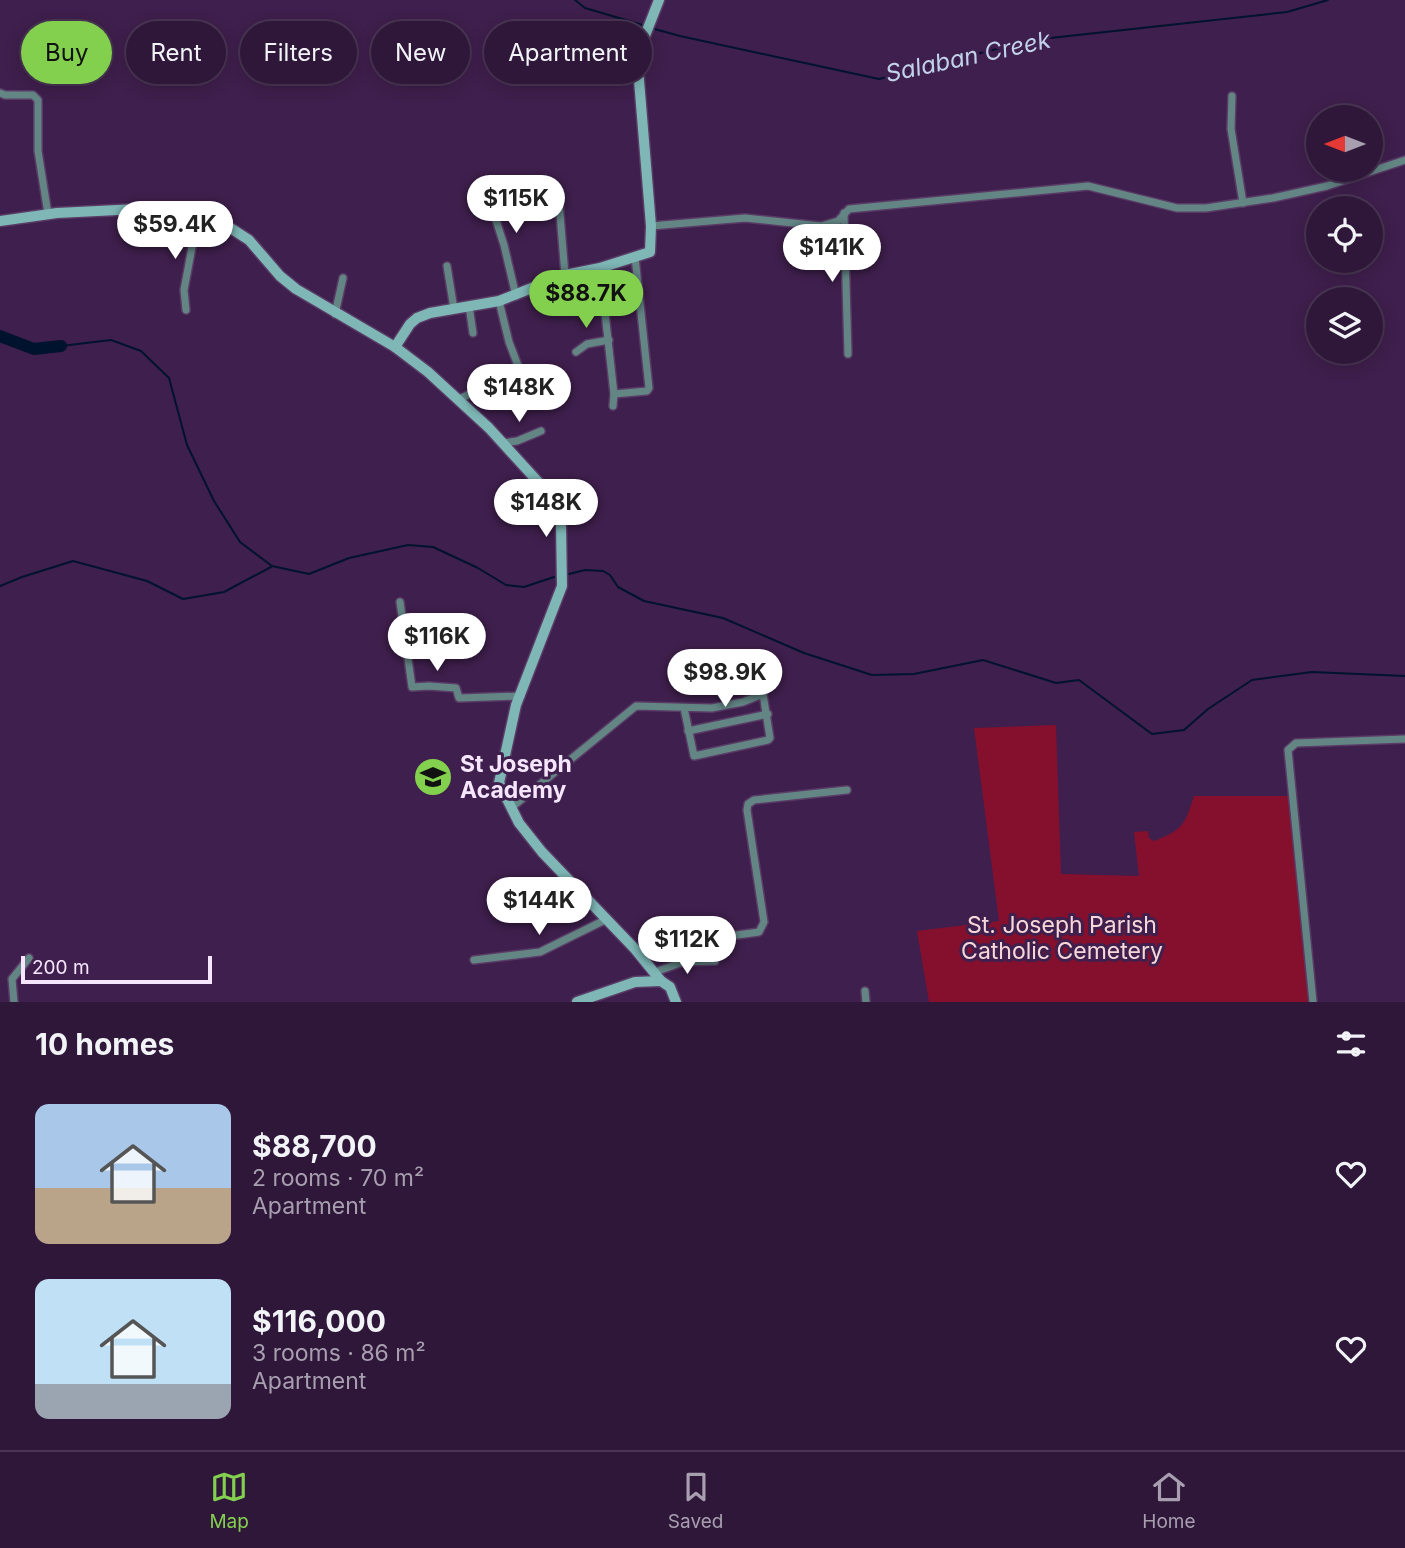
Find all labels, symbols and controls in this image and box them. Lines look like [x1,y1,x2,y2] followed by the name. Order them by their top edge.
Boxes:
[21,21,112,84] chip: Buy
[126,21,226,84] chip: Rent
[240,21,357,84] chip: Filters
[371,21,470,84] chip: New
[484,21,652,84] chip: Apartment
[883,25,1054,88] water label: Salaban Creek
[1306,105,1382,182] north arrow
[1306,105,1383,364] map controls
[467,176,565,235] pin: $115K
[483,184,549,212] text: $115K
[1306,196,1383,273] button: locate
[118,202,232,261] pin: $59.4K
[133,210,217,238] text: $59.4K
[783,224,881,284] pin: $141K
[799,233,865,261] text: $141K
[529,270,643,330] pin: $88.7K
[545,279,627,307] text: $88.7K
[1306,287,1383,364] button: layers
[470,364,568,424] pin: $148K
[483,373,555,401] text: $148K
[497,480,595,539] pin: $148K
[510,488,582,516] text: $148K
[388,614,486,673] pin: $116K
[404,622,470,650] text: $116K
[668,650,782,709] pin: $98.9K
[683,658,767,686] text: $98.9K
[460,750,572,804] place label: St Joseph Academy
[412,756,454,798] school or university icon: St Joseph Academy
[490,878,588,937] pin: $144K
[503,886,575,914] text: $144K
[961,911,1163,965] park label: St. Joseph Parish Catholic Cemetery
[638,916,736,976] pin: $112K
[654,925,720,953] text: $112K
[21,953,212,985] scale bar
[32,956,90,979] text: 200 m
[1332,1025,1370,1063] icon: filters
[35,1026,174,1062] text: 10 homes
[252,1128,377,1164] text: $88,700
[91,1132,175,1216] icon: home
[1332,1155,1370,1193] icon: heart
[252,1164,424,1192] text: 2 rooms · 70 m²
[252,1192,366,1220] text: Apartment
[252,1303,386,1339] text: $116,000
[91,1307,175,1391] icon: home
[1332,1330,1370,1368] icon: heart
[252,1339,426,1367] text: 3 rooms · 86 m²
[252,1367,366,1395] text: Apartment
[209,1468,249,1533] tab: Map
[668,1468,723,1533] tab: Saved
[1142,1468,1196,1533] tab: Home

